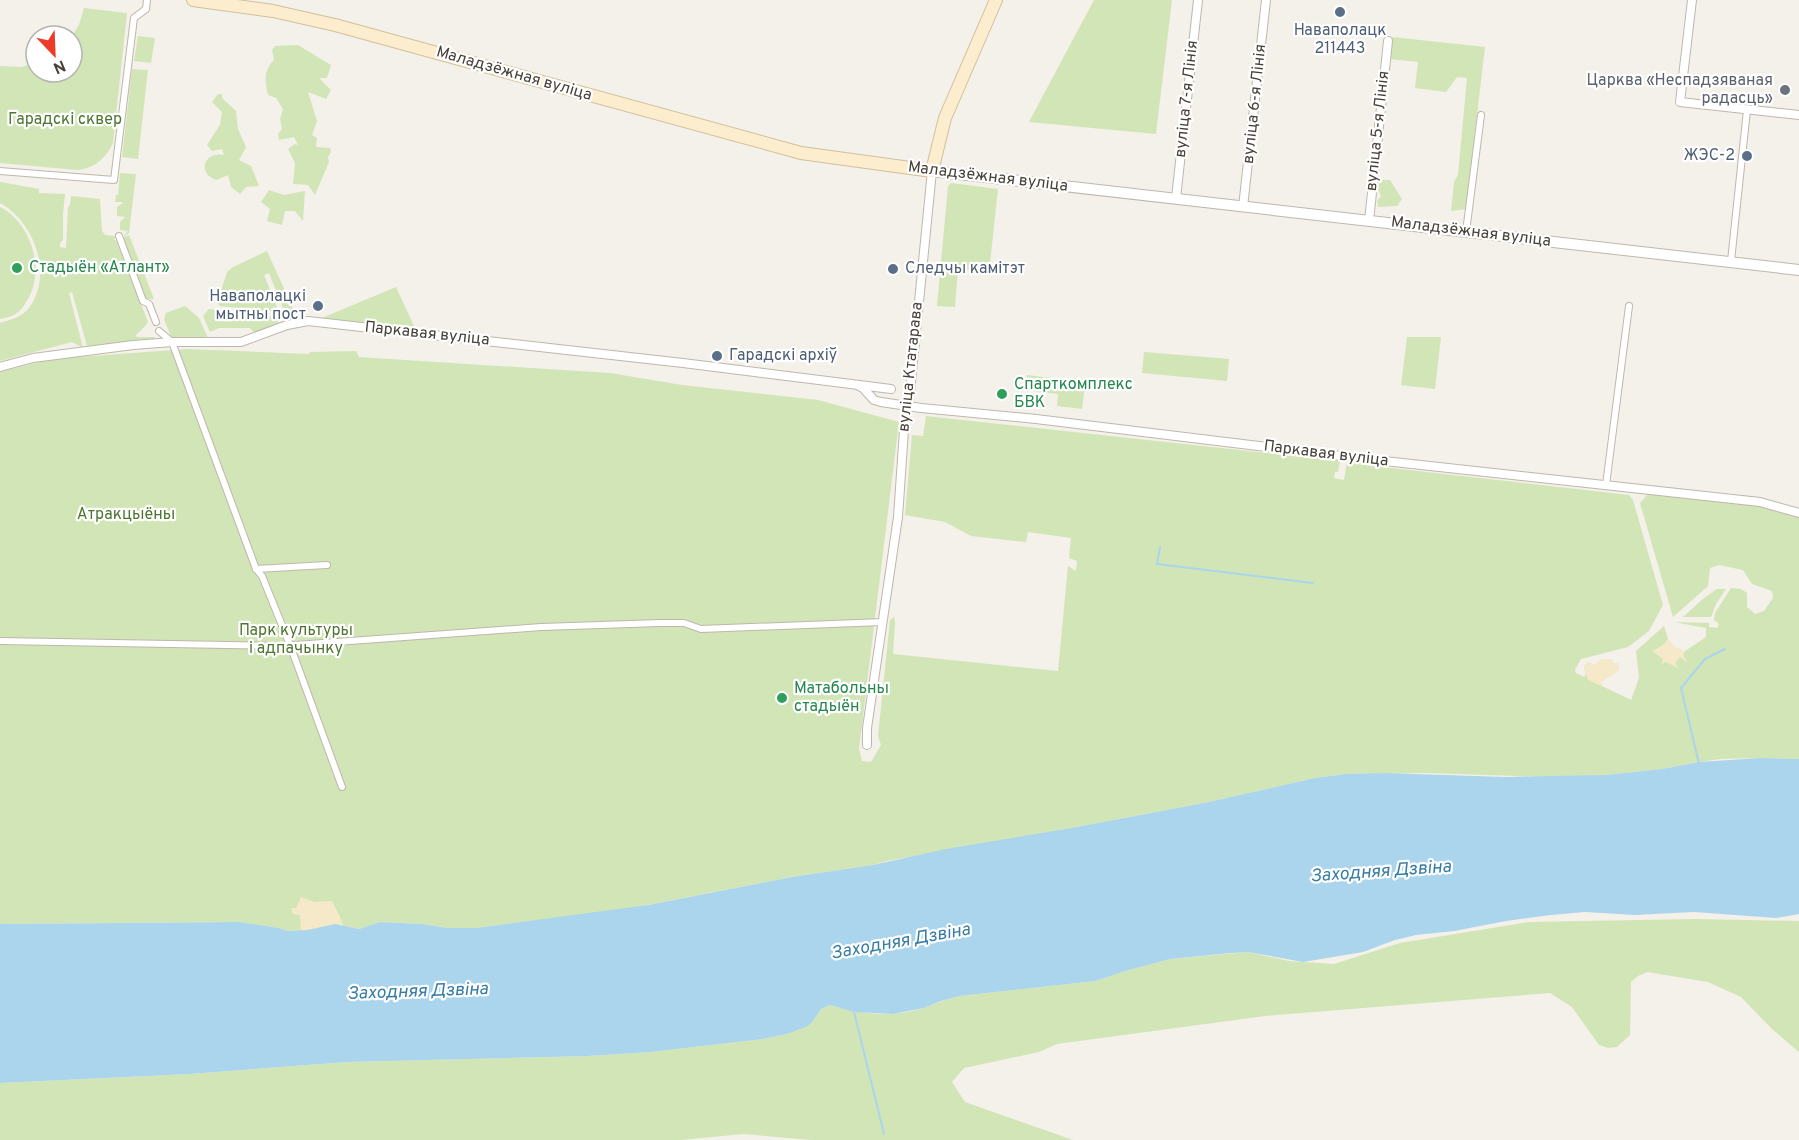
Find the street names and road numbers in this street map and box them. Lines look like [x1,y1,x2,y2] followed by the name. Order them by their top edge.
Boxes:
[1171,39,1203,159] street label: вуліца 7-я Лінія
[434,42,594,106] street label: Маладзёжная вуліца
[1239,43,1271,165] street label: вуліца 6-я Лінія
[1362,70,1394,192] street label: вуліца 5-я Лінія
[907,157,1069,197] street label: Маладзёжная вуліца
[1390,212,1552,252] street label: Маладзёжная вуліца
[894,301,928,433] street label: вуліца Ктатарава
[364,317,490,351] street label: Паркавая вуліца
[1262,436,1390,472] street label: Паркавая вуліца

